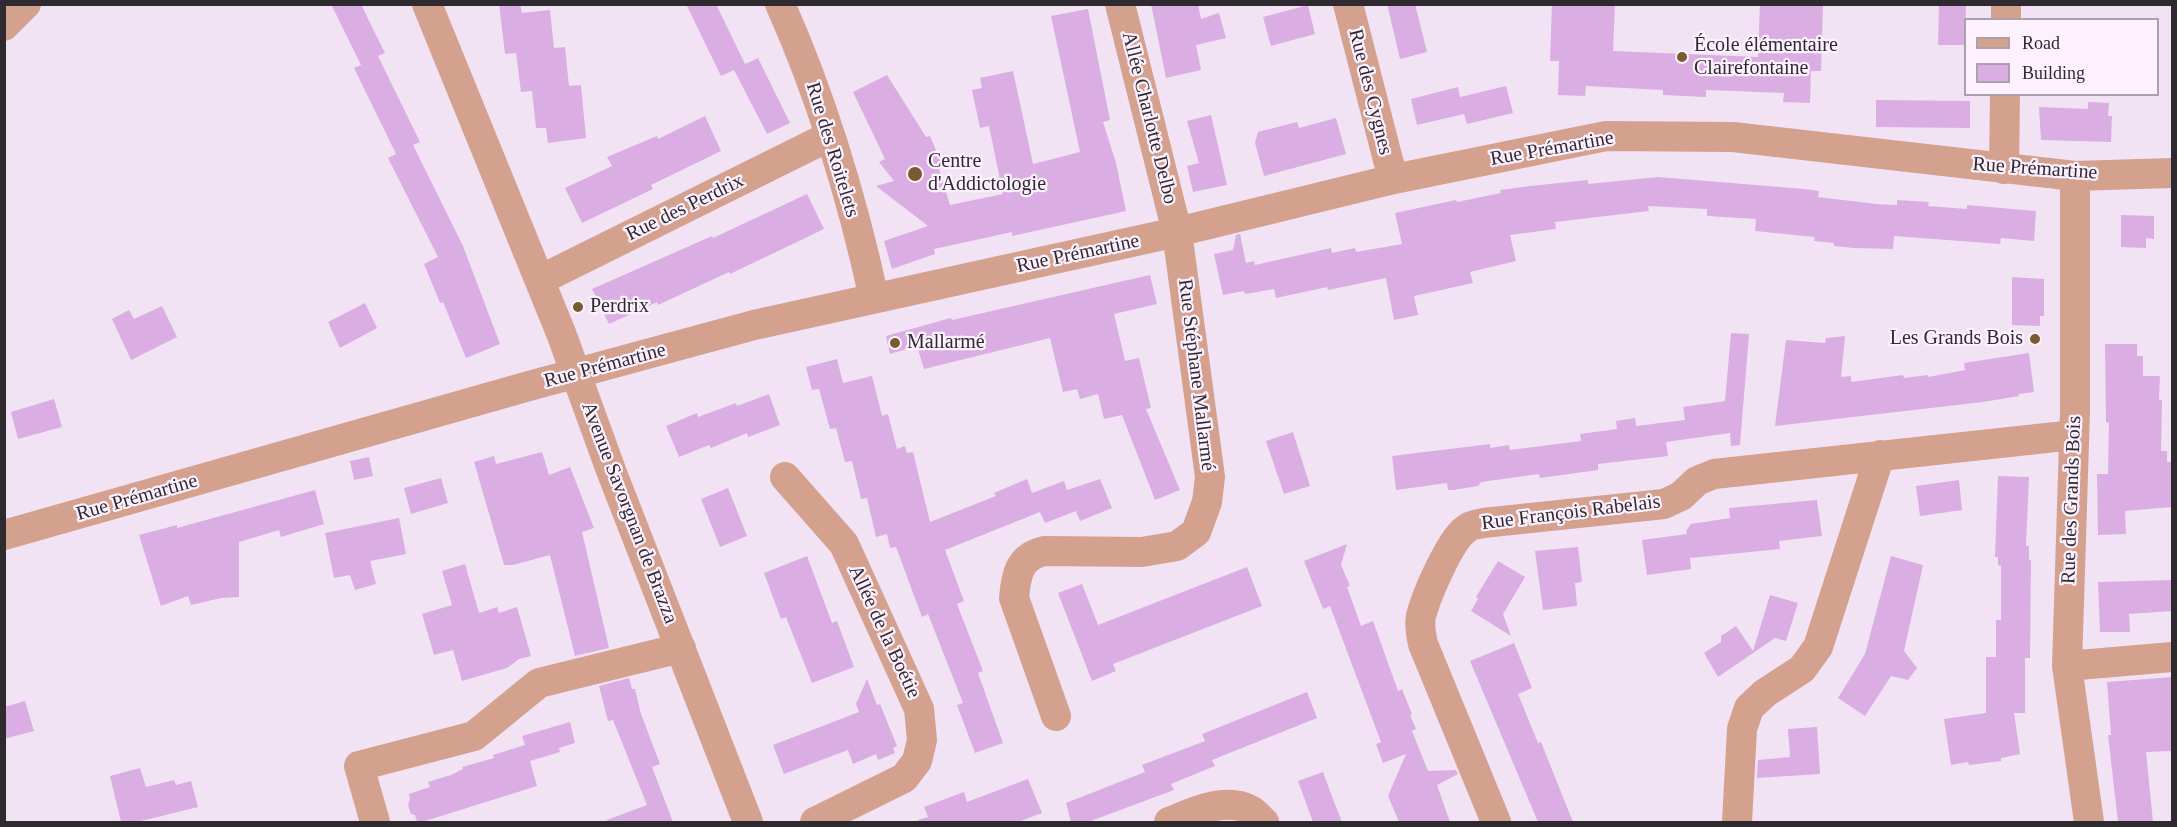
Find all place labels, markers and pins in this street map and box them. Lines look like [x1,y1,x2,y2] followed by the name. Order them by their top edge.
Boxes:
[1694,34,1838,81] place label: École élémentaire Clairefontaine
[1675,50,1689,64] marker: École élémentaire Clairefontaine
[928,150,1046,197] place label: Centre d'Addictologie
[906,165,924,183] marker: Centre d'Addictologie
[590,295,649,319] place label: Perdrix
[571,300,585,314] marker: Perdrix
[1890,327,2023,351] place label: Les Grands Bois
[907,331,985,355] place label: Mallarmé
[2028,332,2042,346] marker: Les Grands Bois
[888,336,902,350] marker: Mallarmé

